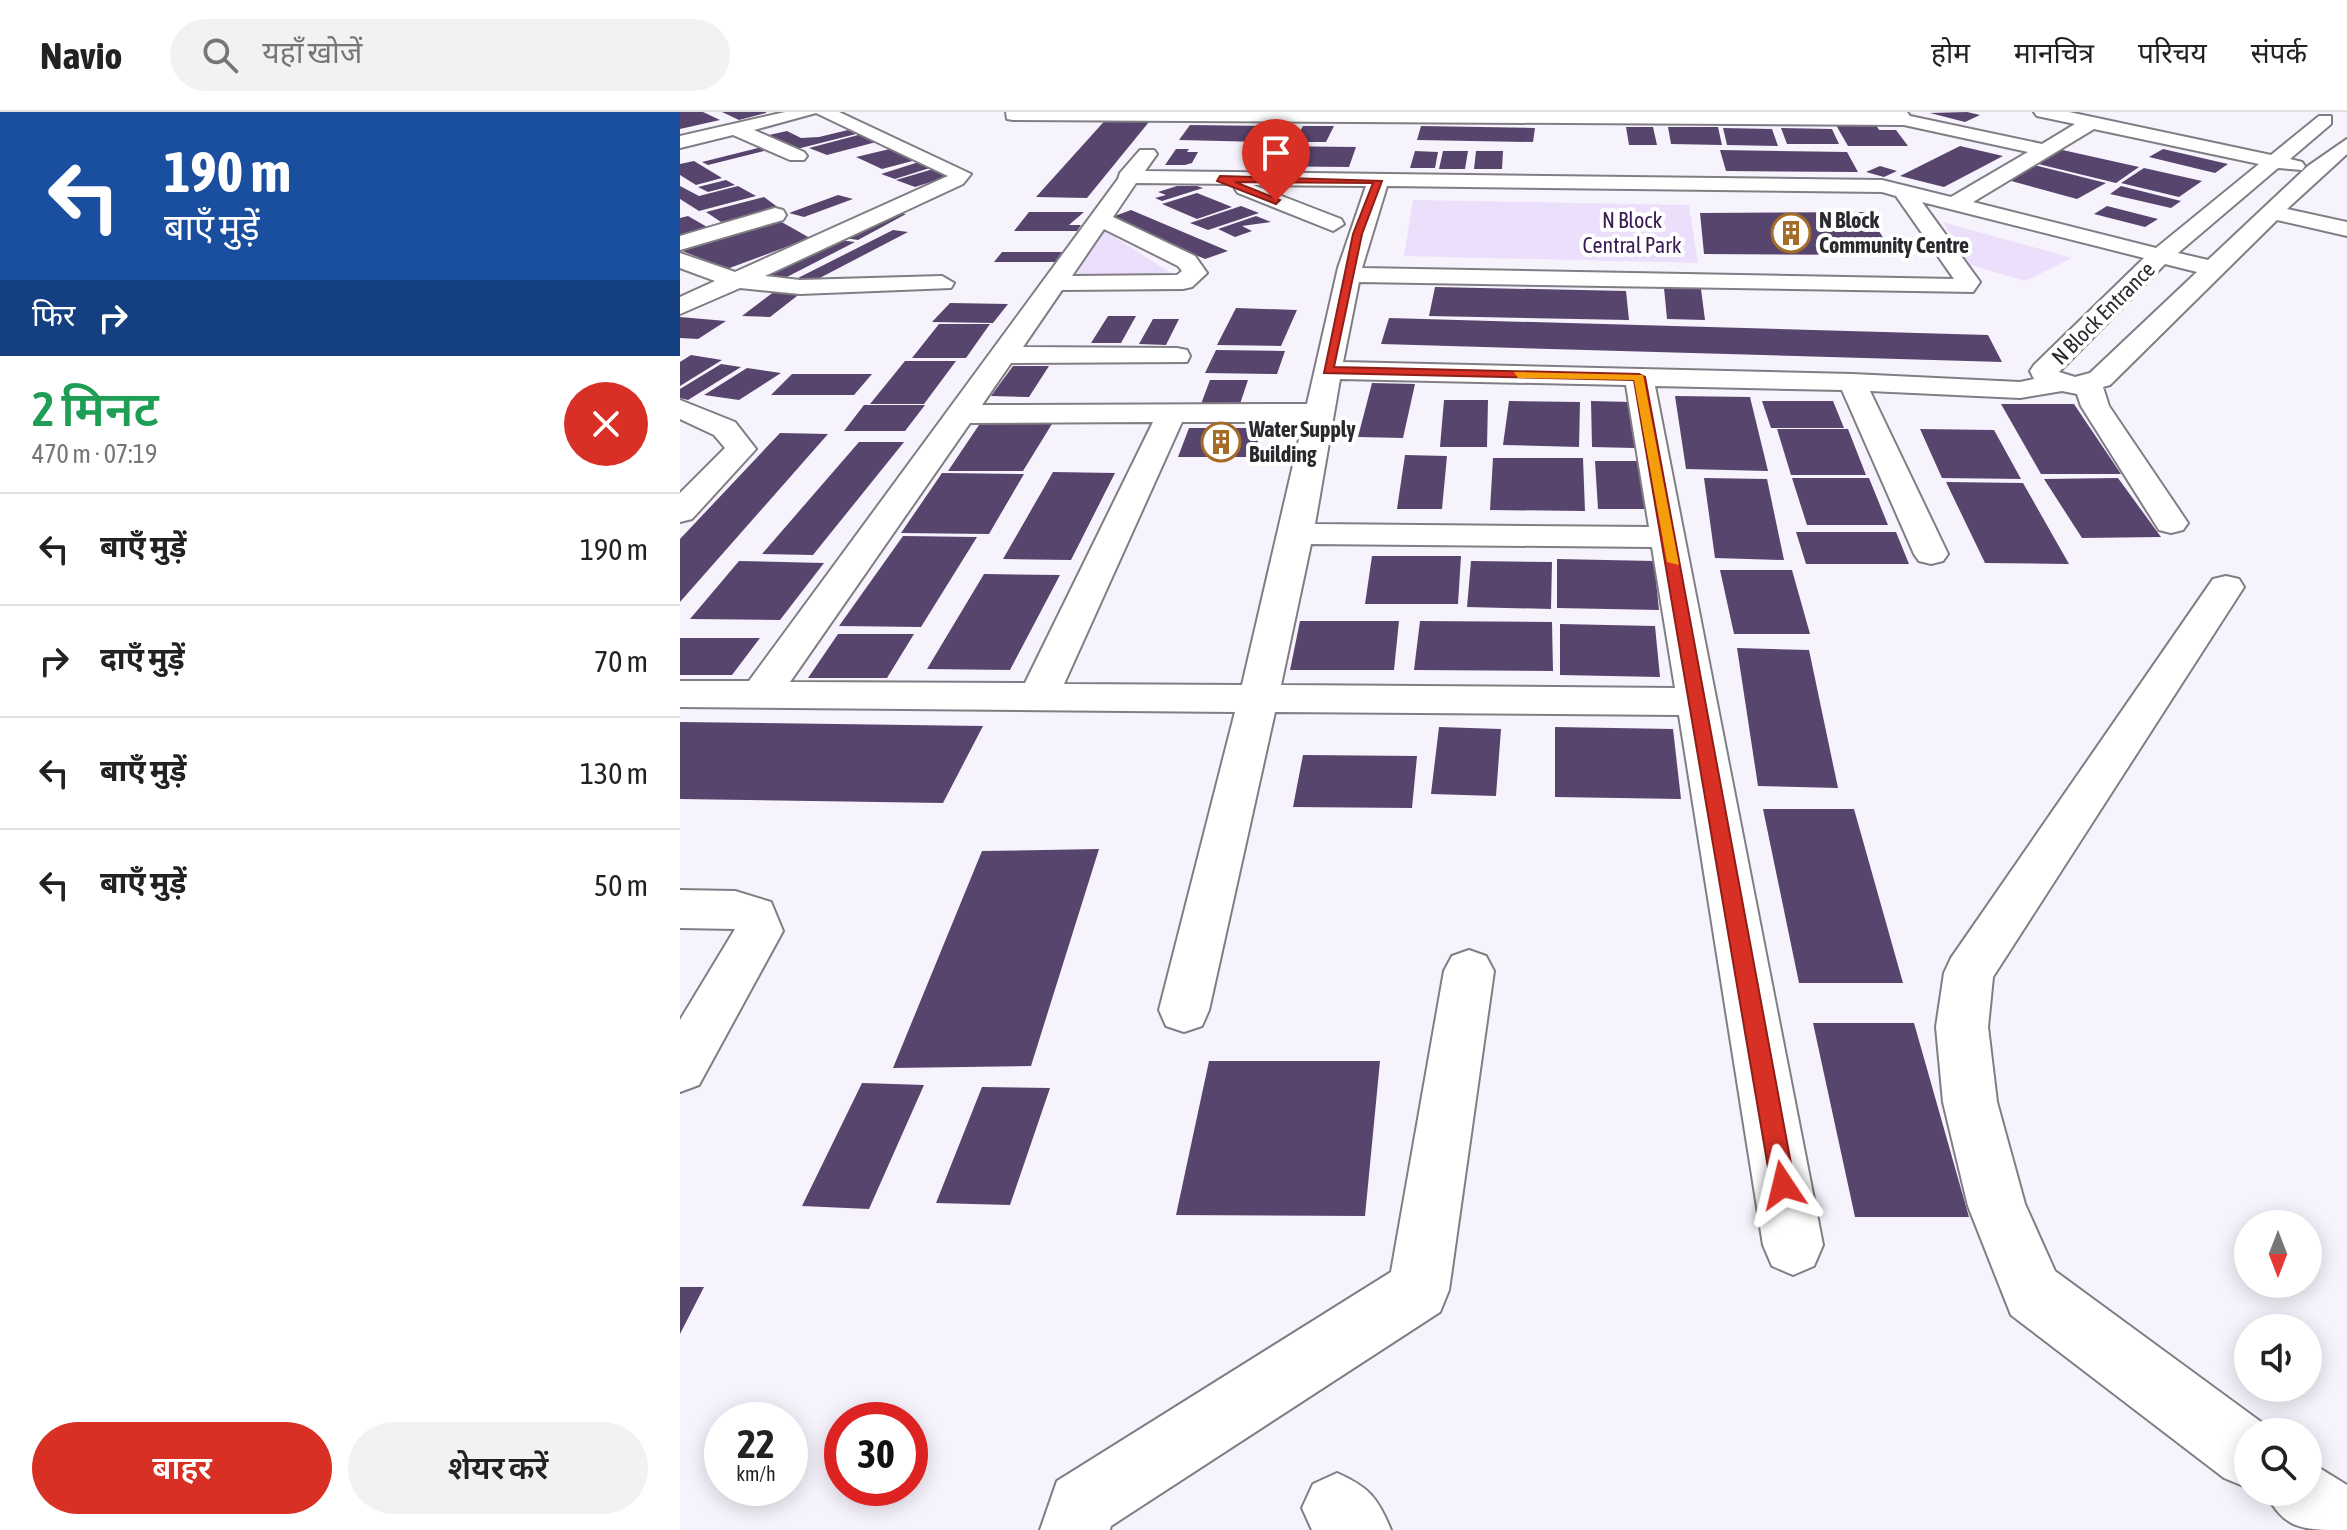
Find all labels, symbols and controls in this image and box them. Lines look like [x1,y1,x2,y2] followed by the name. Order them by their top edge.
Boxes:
[170,19,730,91] search box
[198,33,242,77] icon: search
[40,34,122,77] text: Navio
[262,35,362,69] text: यहाँ खोजें
[1931,37,1970,69] text: होम
[2014,37,2094,69] text: मानचित्र
[2138,37,2207,69] text: परिचय
[2251,37,2307,69] text: संपर्क
[1242,119,1310,201] pin
[1254,131,1298,175] icon: arrive
[164,140,291,204] text: 190 m
[32,144,136,248] icon: left
[164,206,260,248] text: बाएँ मुड़ें
[1583,207,1682,258] park label: N Block Central Park
[1819,207,1969,258] place label: N Block Community Centre
[1770,212,1812,254] building icon: N Block Community Centre
[2046,256,2160,370] street label: N Block Entrance
[91,296,135,340] icon: right
[32,298,75,332] text: फिर
[32,381,159,436] text: 2 मिनट
[564,382,648,466] button: close
[1248,416,1356,467] place label: Water Supply Building
[1200,421,1242,463] building icon: Water Supply Building
[32,439,157,469] text: 470 m · 07:19
[32,527,76,571] icon: left
[100,529,186,563] text: बाएँ मुड़ें
[580,532,648,566] text: 190 m
[32,639,76,683] icon: right
[100,641,185,675] text: दाएँ मुड़ें
[594,644,648,678] text: 70 m
[32,751,76,795] icon: left
[100,753,186,787] text: बाएँ मुड़ें
[580,756,648,790] text: 130 m
[32,863,76,907] icon: left
[100,865,186,899] text: बाएँ मुड़ें
[594,868,648,902] text: 50 m
[1741,1143,1825,1227] position arrow
[2234,1210,2322,1298] north arrow
[2234,1210,2322,1506] map controls
[2234,1314,2322,1402] button: sound
[824,1402,928,1506] speed limit sign: 30
[2234,1418,2322,1506] button: search
[737,1421,775,1466] text: 22
[32,1422,332,1514] button: बाहर
[348,1422,648,1514] button: शेयर करें
[736,1462,776,1485] text: km/h

